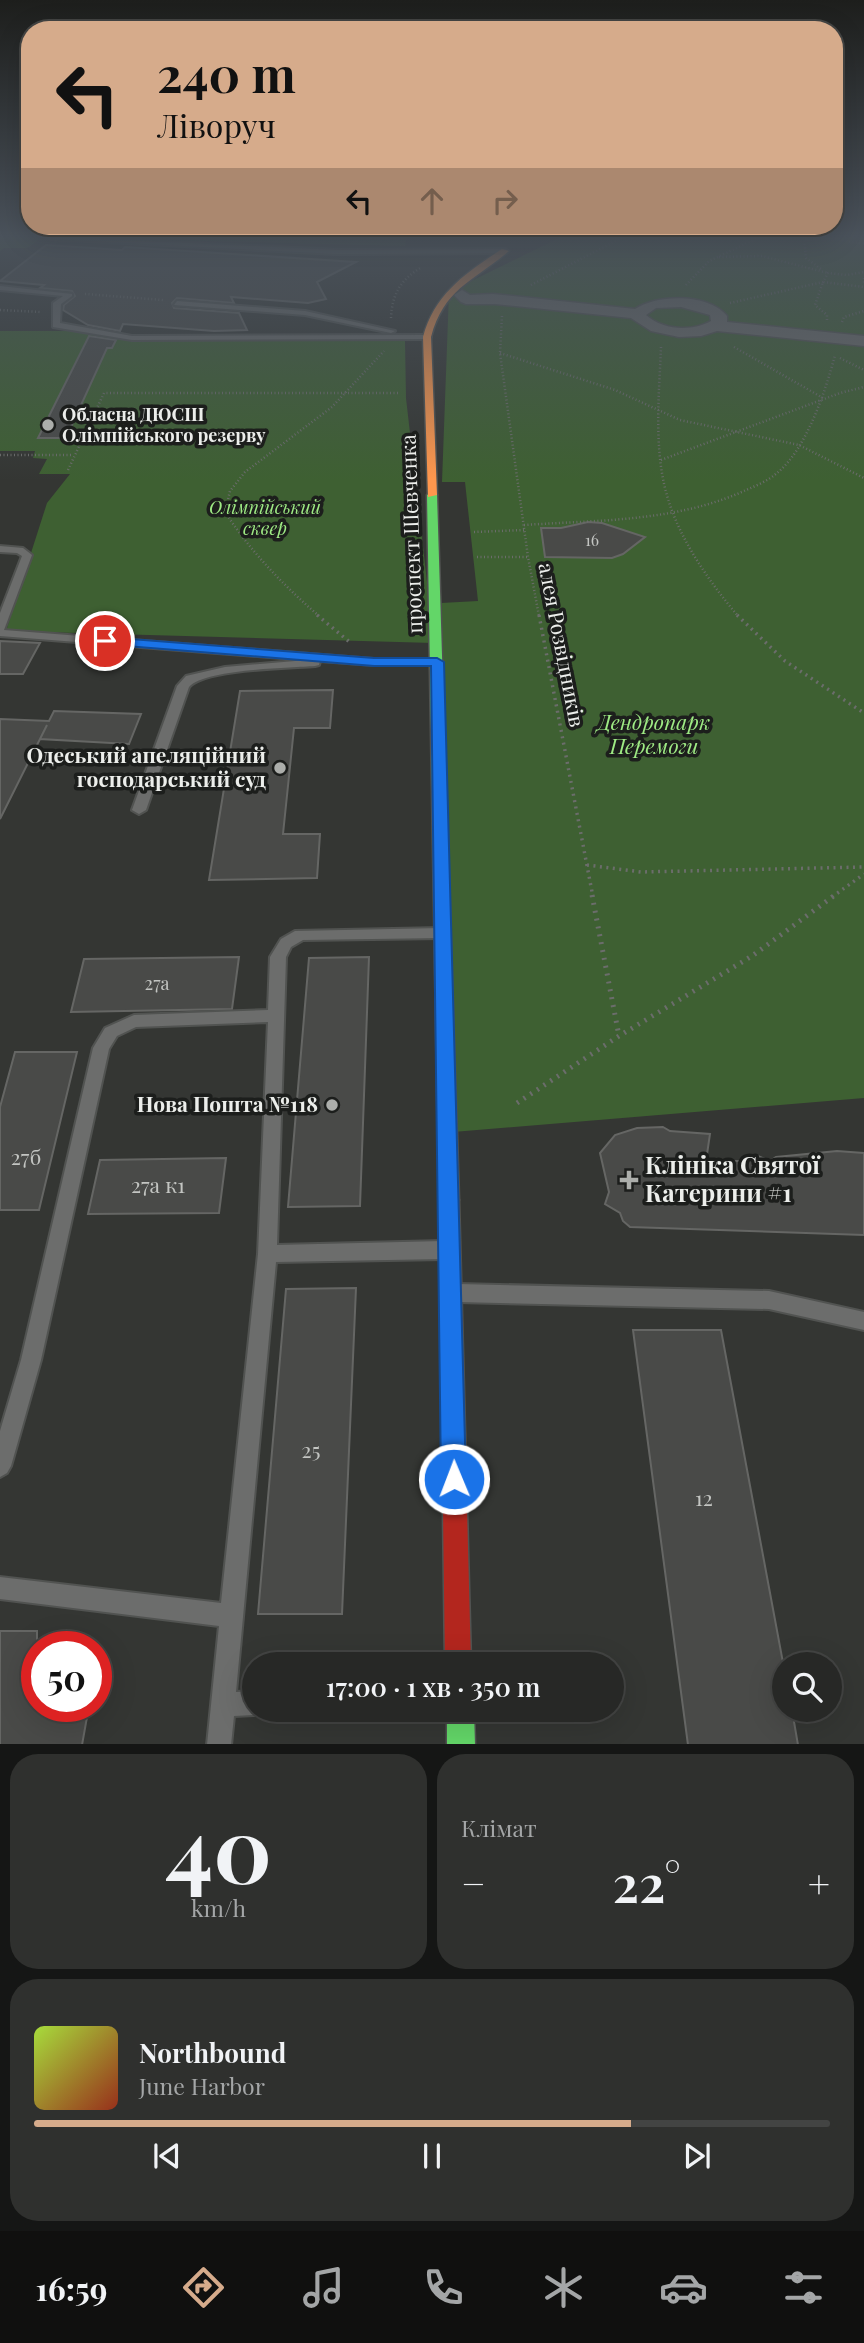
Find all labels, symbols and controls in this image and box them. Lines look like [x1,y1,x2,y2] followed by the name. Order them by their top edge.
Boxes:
[157,40,296,105] text: 240 m
[42,49,133,140] icon: left
[157,103,276,146] text: Ліворуч
[340,182,378,220] icon: left
[413,182,451,220] icon: ahead
[486,182,524,220] icon: right
[62,402,266,447] place label: Обласна ДЮСШ Олімпійського резерву
[40,417,56,433] marker: Обласна ДЮСШ Олімпійського резерву
[393,433,427,634] street label: проспект Шевченка
[209,495,322,540] park label: Олімпійський сквер
[585,529,599,550] house number: 16
[533,560,593,729] street label: алея Розвідників
[75,611,135,671] pin
[86,622,124,660] icon: arrive
[593,707,711,759] park label: Дендропарк Перемоги
[26,740,266,792] place label: Одеський апеляційний господарський суд
[272,760,288,776] marker: Одеський апеляційний господарський суд
[145,971,169,995] house number: 27а
[137,1089,318,1117] place label: Нова Пошта №118
[324,1097,340,1113] marker: Нова Пошта №118
[11,1142,41,1170] house number: 27б
[645,1148,821,1208] place label: Клініка Святої Катерини #1
[131,1170,185,1198] house number: 27а к1
[619,1170,639,1190] marker: Клініка Святої Катерини #1
[302,1435,320,1463] house number: 25
[417,1442,491,1516] position arrow
[695,1483,713,1511] house number: 12
[21,1631,112,1722] speed limit sign: 50
[772,1652,842,1722] map controls
[772,1652,842,1722] button: search
[326,1669,540,1704] text: 17:00 · 1 хв · 350 m
[165,1786,272,1907] text: 40
[461,1812,537,1843] text: Клімат
[613,1847,681,1916] text: 22°
[461,1857,486,1908] text: −
[808,1857,830,1908] text: +
[191,1892,246,1923] text: km/h
[139,2035,286,2070] text: Northbound
[139,2070,265,2101] text: June Harbor
[148,2137,186,2175] icon: previous
[413,2137,451,2175] icon: pause
[678,2137,716,2175] icon: next
[179,2263,228,2312] icon: directions
[299,2263,348,2312] icon: music
[419,2263,468,2312] icon: phone
[539,2263,588,2312] icon: climate
[659,2263,708,2312] icon: car
[779,2263,828,2312] icon: filters
[36,2266,107,2309] text: 16:59

